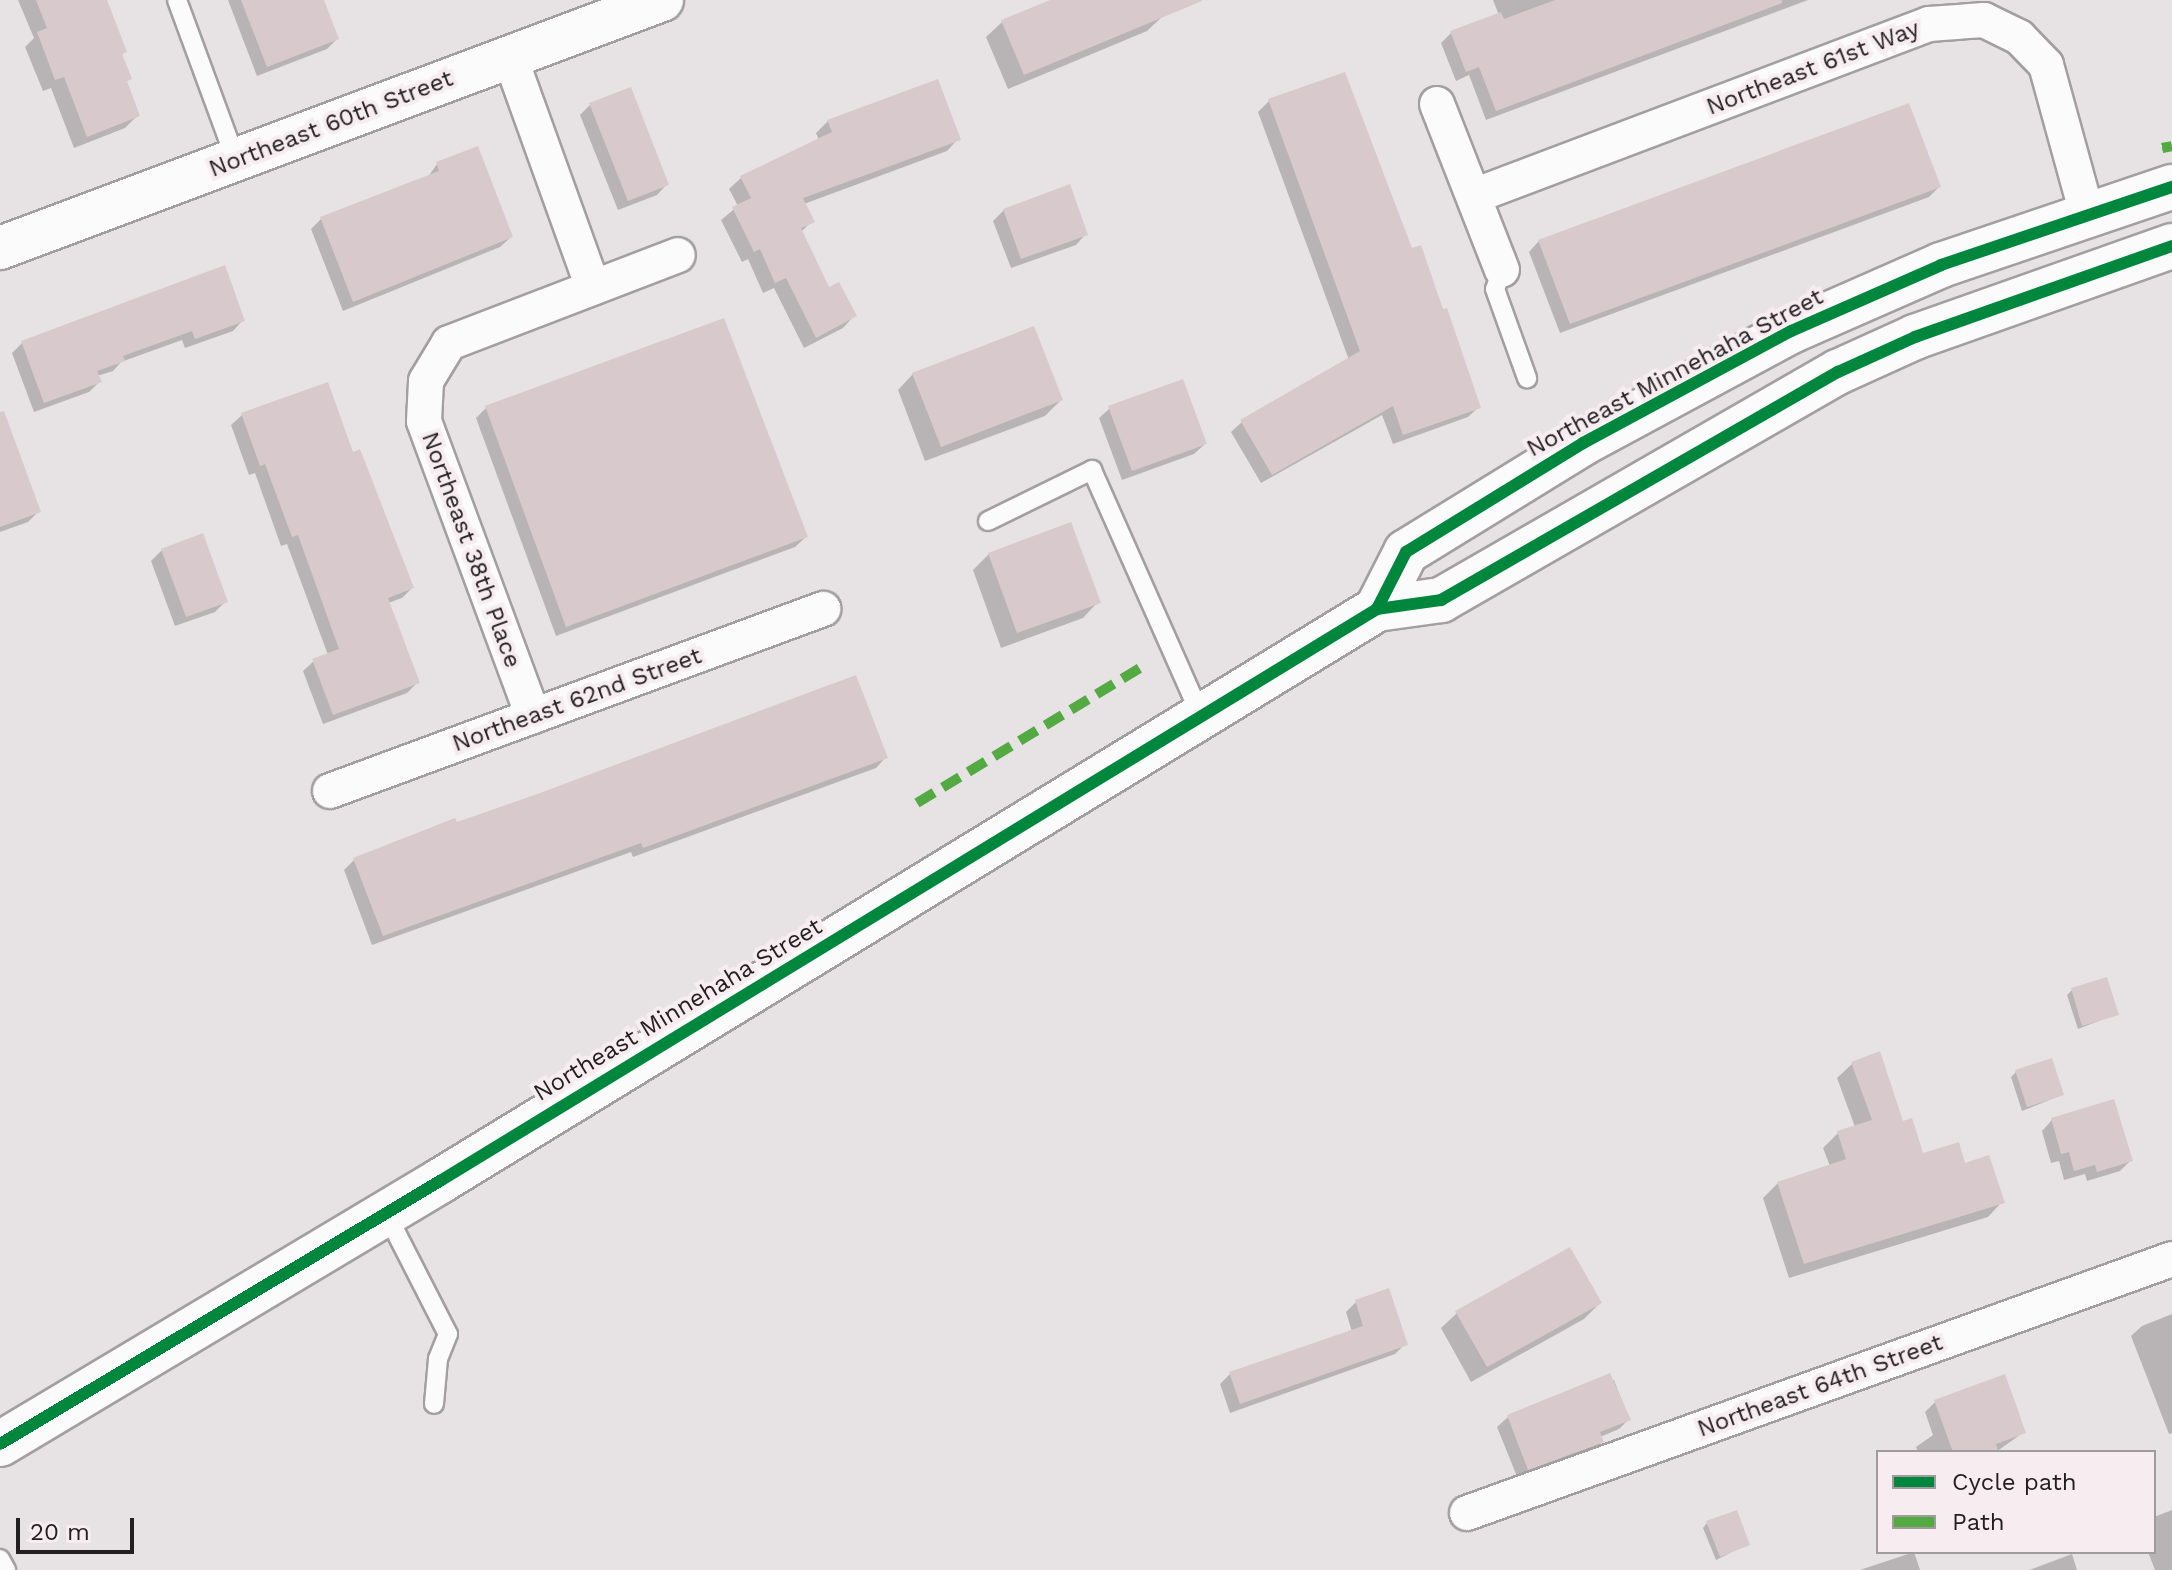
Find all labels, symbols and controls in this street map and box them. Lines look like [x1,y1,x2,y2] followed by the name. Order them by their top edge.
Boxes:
[1702,14,1924,122] street label: Northeast 61st Way
[205,64,457,184] street label: Northeast 60th Street
[1522,282,1828,464] street label: Northeast Minnehaha Street
[415,428,527,672] street label: Northeast 38th Place
[448,641,706,759] street label: Northeast 62nd Street
[528,912,828,1108] street label: Northeast Minnehaha Street
[1694,1328,1946,1444] street label: Northeast 64th Street
[1876,1450,2156,1554] legend
[1952,1468,2077,1496] text: Cycle path
[20,1502,138,1552] scale bar
[1952,1508,2005,1536] text: Path
[30,1518,90,1546] text: 20 m

